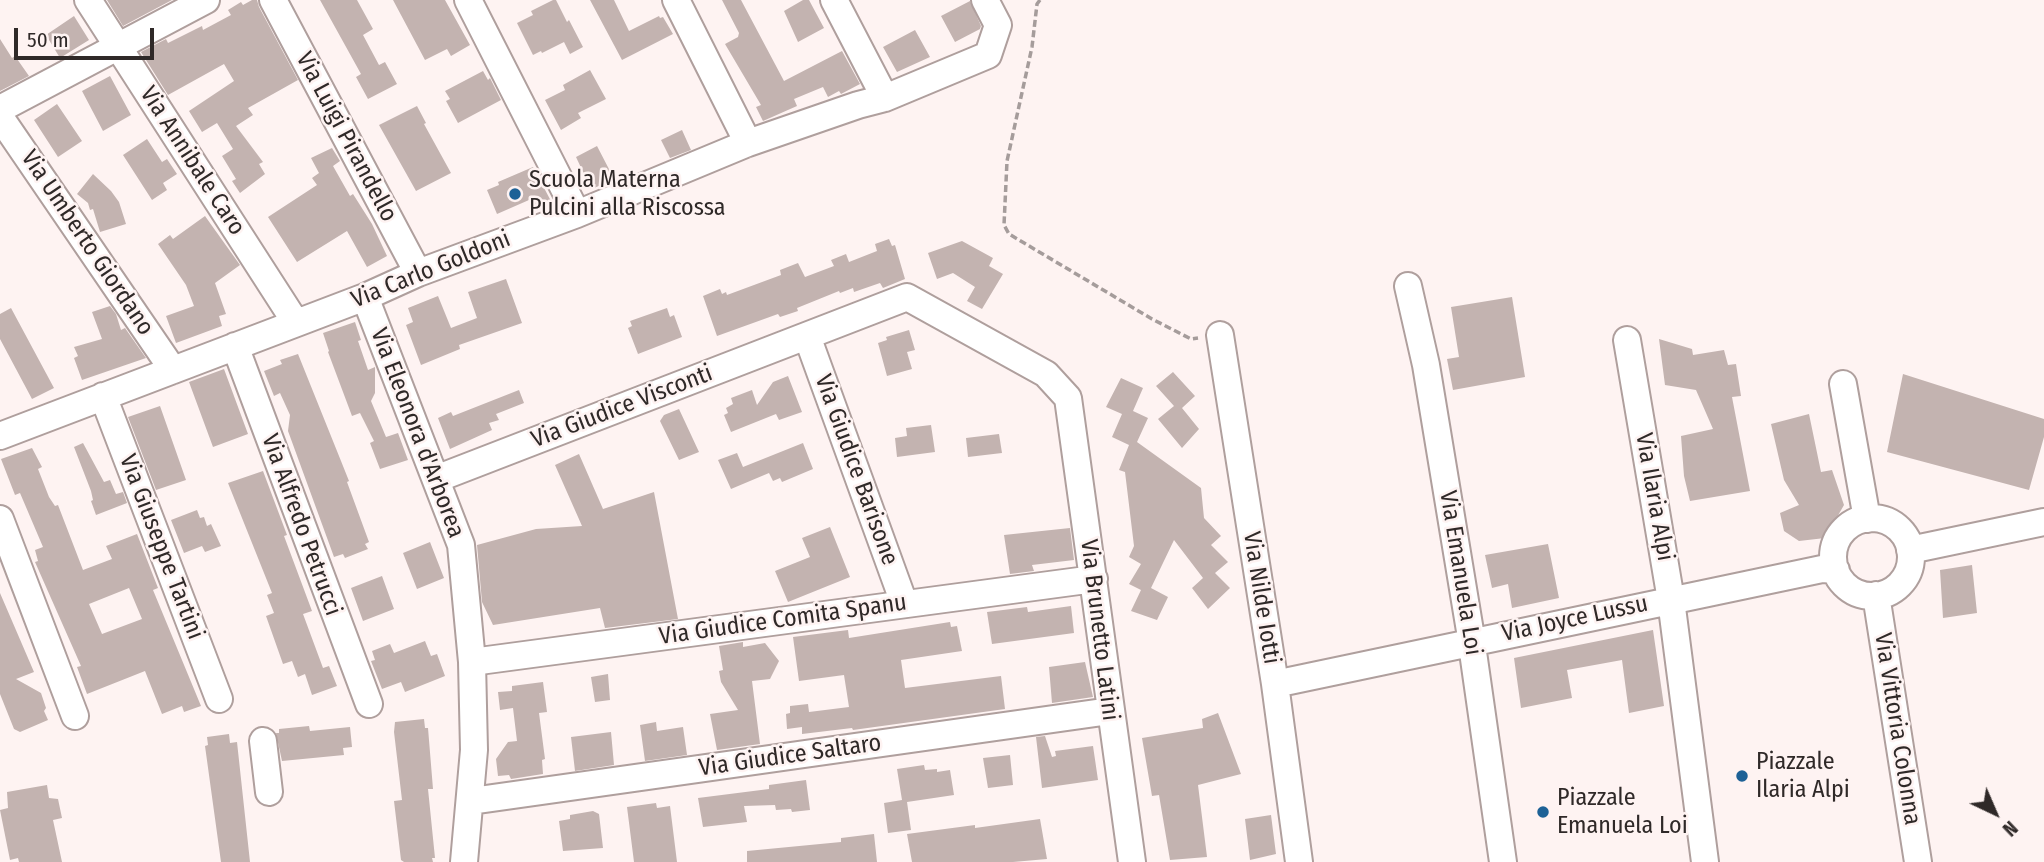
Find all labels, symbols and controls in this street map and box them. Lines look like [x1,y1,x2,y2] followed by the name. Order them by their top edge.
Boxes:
[18,14,158,58] scale bar
[27,27,69,53] text: 50 m
[289,47,403,227] street label: Via Luigi Pirandello
[133,81,251,241] street label: Via Annibale Caro
[14,145,160,341] street label: Via Umberto Giordano
[529,166,726,222] place label: Scuola Materna Pulcini alla Riscossa
[507,186,523,202] marker: Scuola Materna Pulcini alla Riscossa
[347,225,515,315] street label: Via Carlo Goldoni
[364,324,470,542] street label: Via Eleonora d'Arborea
[527,359,717,455] street label: Via Giudice Visconti
[808,371,904,569] street label: Via Giudice Barisone
[255,430,347,620] street label: Via Alfredo Petrucci
[1629,431,1679,563] street label: Via Ilaria Alpi
[112,450,210,644] street label: Via Giuseppe Tartini
[1433,489,1487,657] street label: Via Emanuela Loi
[1236,530,1286,666] street label: Via Nilde Iotti
[1074,538,1124,722] street label: Via Brunetto Latini
[657,588,909,652] street label: Via Giudice Comita Spanu
[1499,589,1651,649] street label: Via Joyce Lussu
[1868,631,1926,827] street label: Via Vittoria Colonna
[697,729,883,783] street label: Via Giudice Saltaro
[1756,748,1850,804] place label: Piazzale Ilaria Alpi
[1734,768,1750,784] marker: Piazzale Ilaria Alpi
[1960,778,2030,848] north arrow
[1557,784,1688,840] place label: Piazzale Emanuela Loi
[1535,804,1551,820] marker: Piazzale Emanuela Loi
[1998,816,2022,841] text: N

